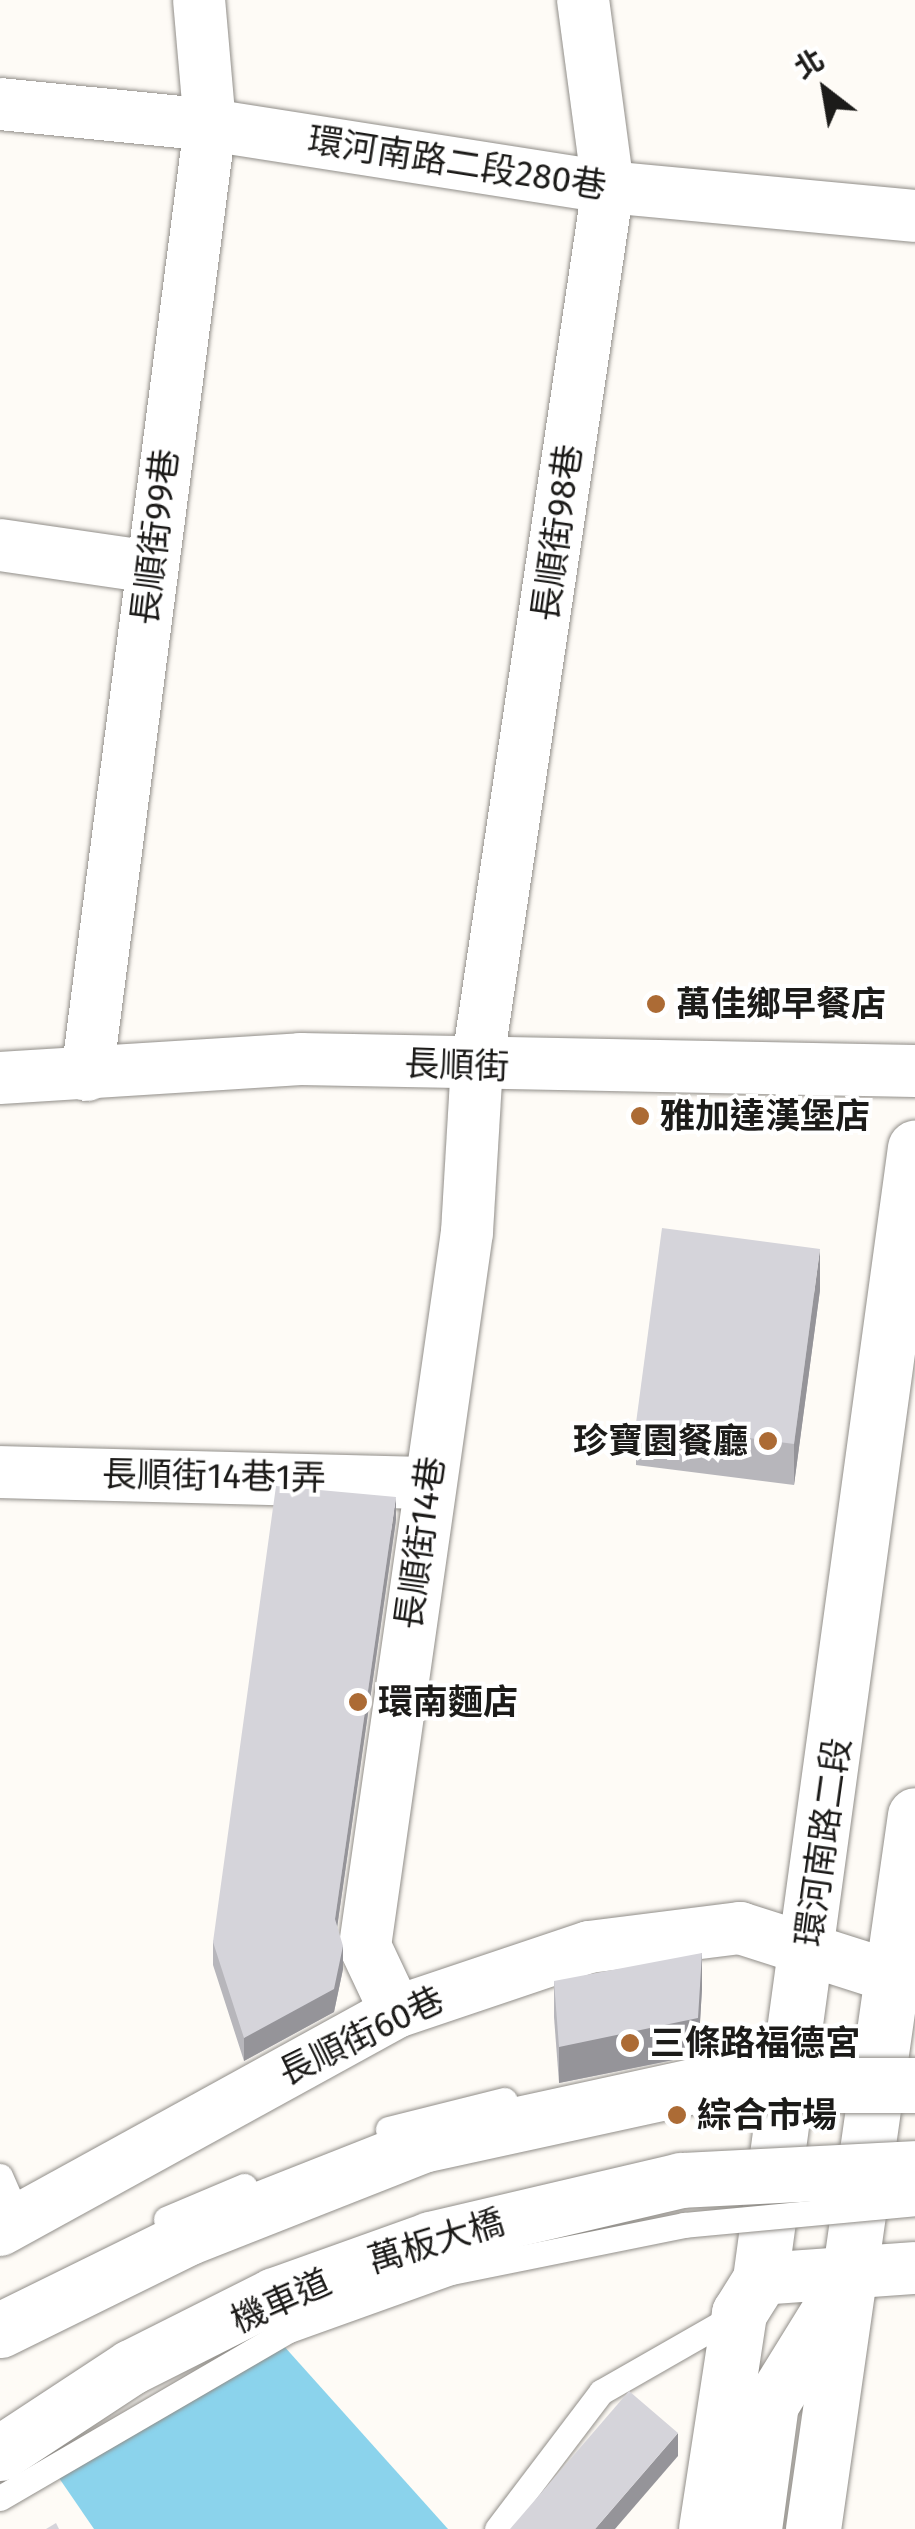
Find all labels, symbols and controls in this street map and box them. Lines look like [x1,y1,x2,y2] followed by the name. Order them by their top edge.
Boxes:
[775,40,875,140] north arrow
[789,43,830,85] text: 北
[305,119,609,207] street label: 環河南路二段280巷
[524,442,590,624] street label: 長順街98巷
[123,447,187,627] street label: 長順街99巷
[676,983,886,1025] place label: 萬佳鄉早餐店
[645,993,667,1015] marker: 萬佳鄉早餐店
[404,1042,510,1088] street label: 長順街
[660,1095,870,1137] place label: 雅加達漢堡店
[629,1105,651,1127] marker: 雅加達漢堡店
[573,1420,748,1462] place label: 珍寶園餐廳
[757,1430,779,1452] marker: 珍寶園餐廳
[102,1453,326,1499] street label: 長順街14巷1弄
[387,1454,453,1632] street label: 長順街14巷
[378,1681,518,1723] place label: 環南麵店
[347,1691,369,1713] marker: 環南麵店
[788,1735,858,1949] street label: 環河南路二段
[272,1978,450,2094] street label: 長順街60巷
[650,2022,860,2064] place label: 三條路福德宮
[619,2032,641,2054] marker: 三條路福德宮
[697,2094,837,2136] place label: 綜合市場
[666,2104,688,2126] marker: 綜合市場
[363,2200,509,2282] street label: 萬板大橋
[224,2260,338,2342] street label: 機車道

